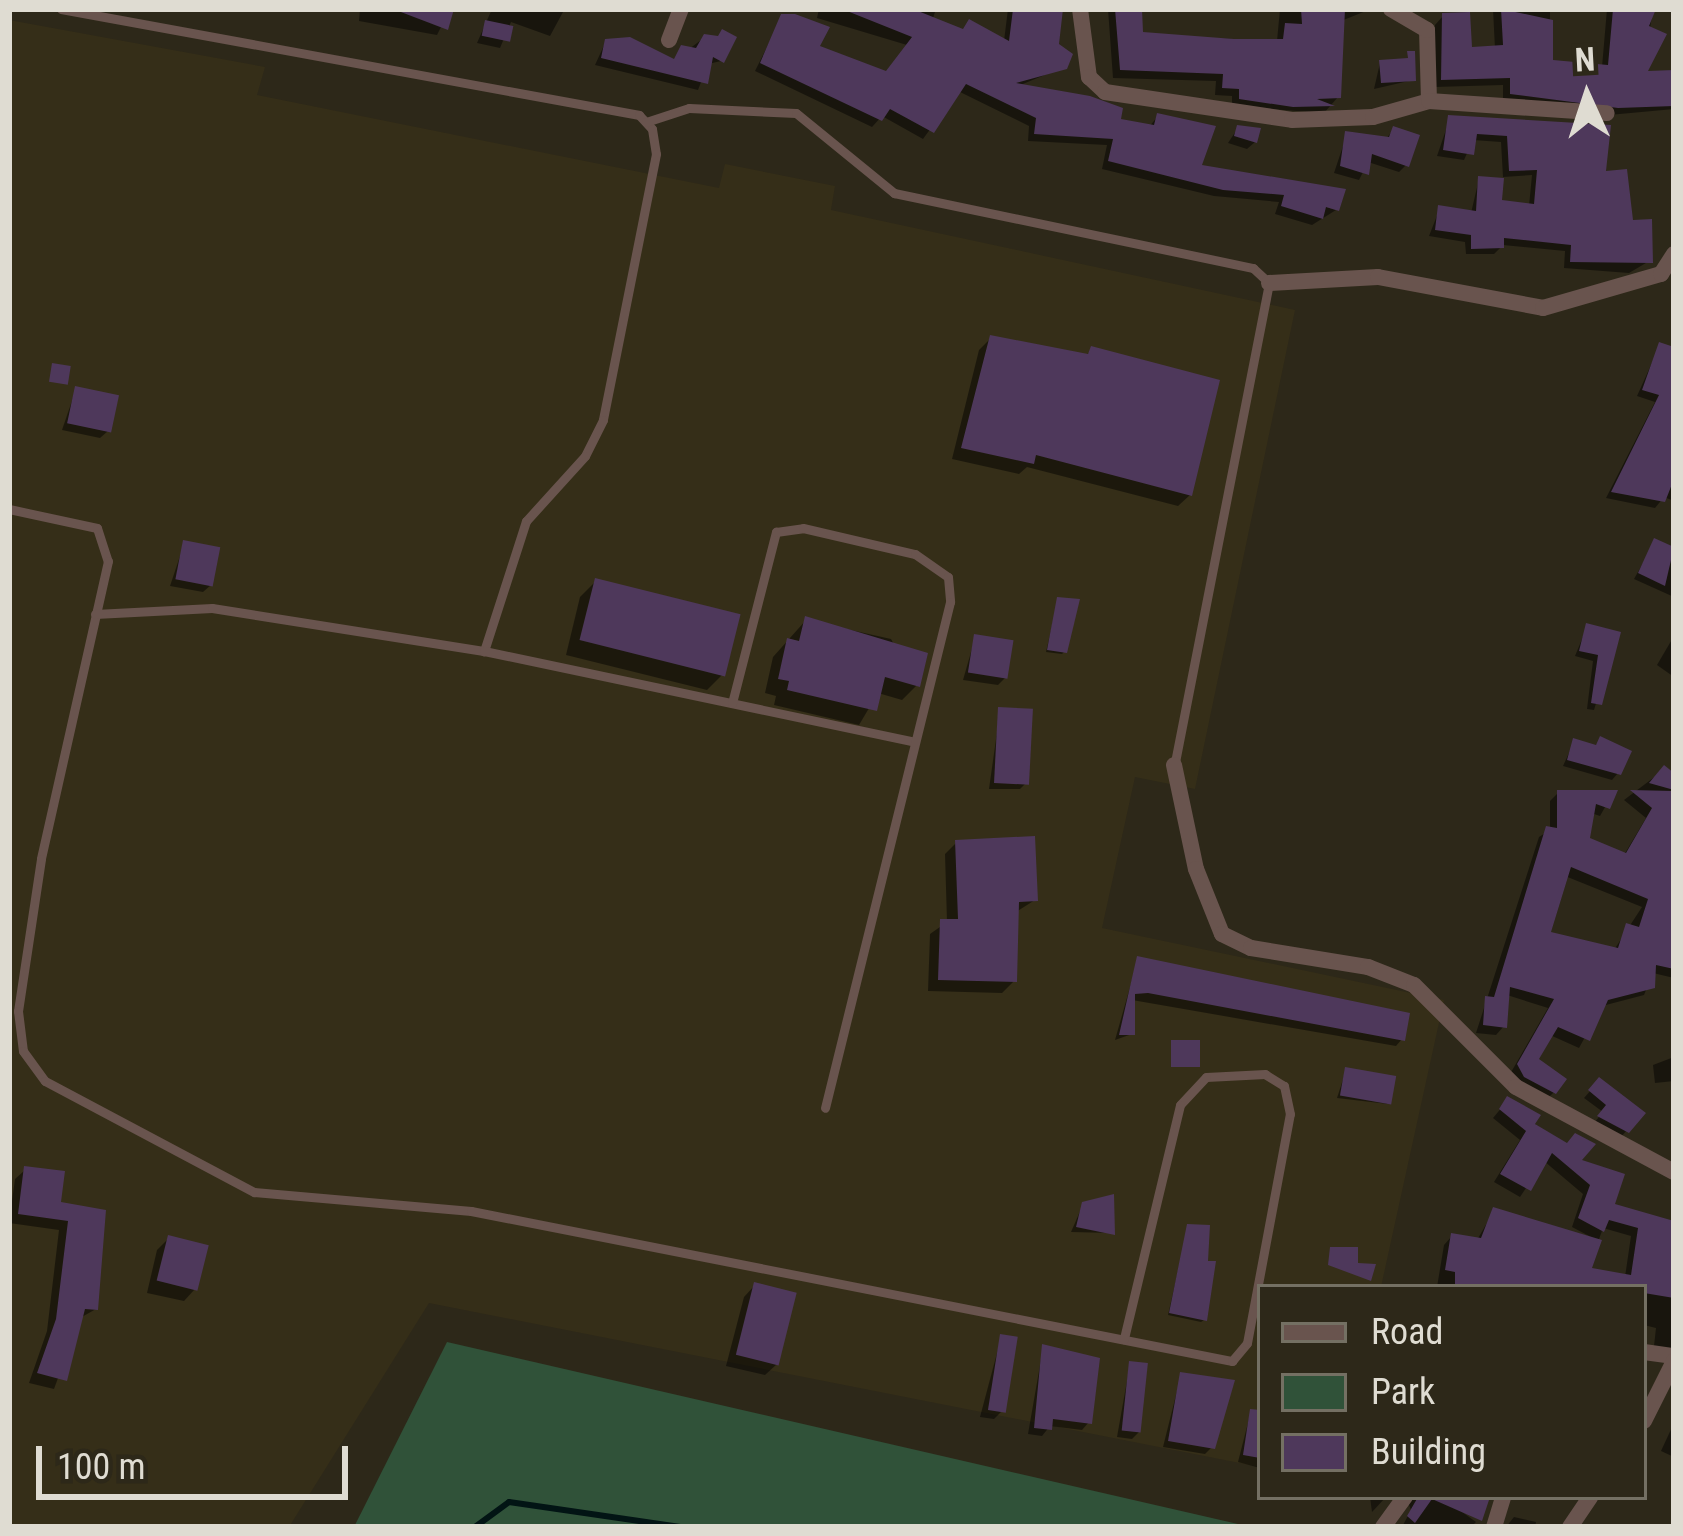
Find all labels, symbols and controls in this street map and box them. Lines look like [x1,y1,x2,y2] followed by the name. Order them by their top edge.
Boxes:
[1527,36,1647,156] north arrow
[1574,40,1596,80] text: N
[1257,1284,1647,1500] legend
[1371,1311,1443,1353] text: Road
[1371,1371,1435,1413] text: Park
[42,1422,354,1496] scale bar
[1371,1431,1486,1473] text: Building
[57,1446,146,1488] text: 100 m

